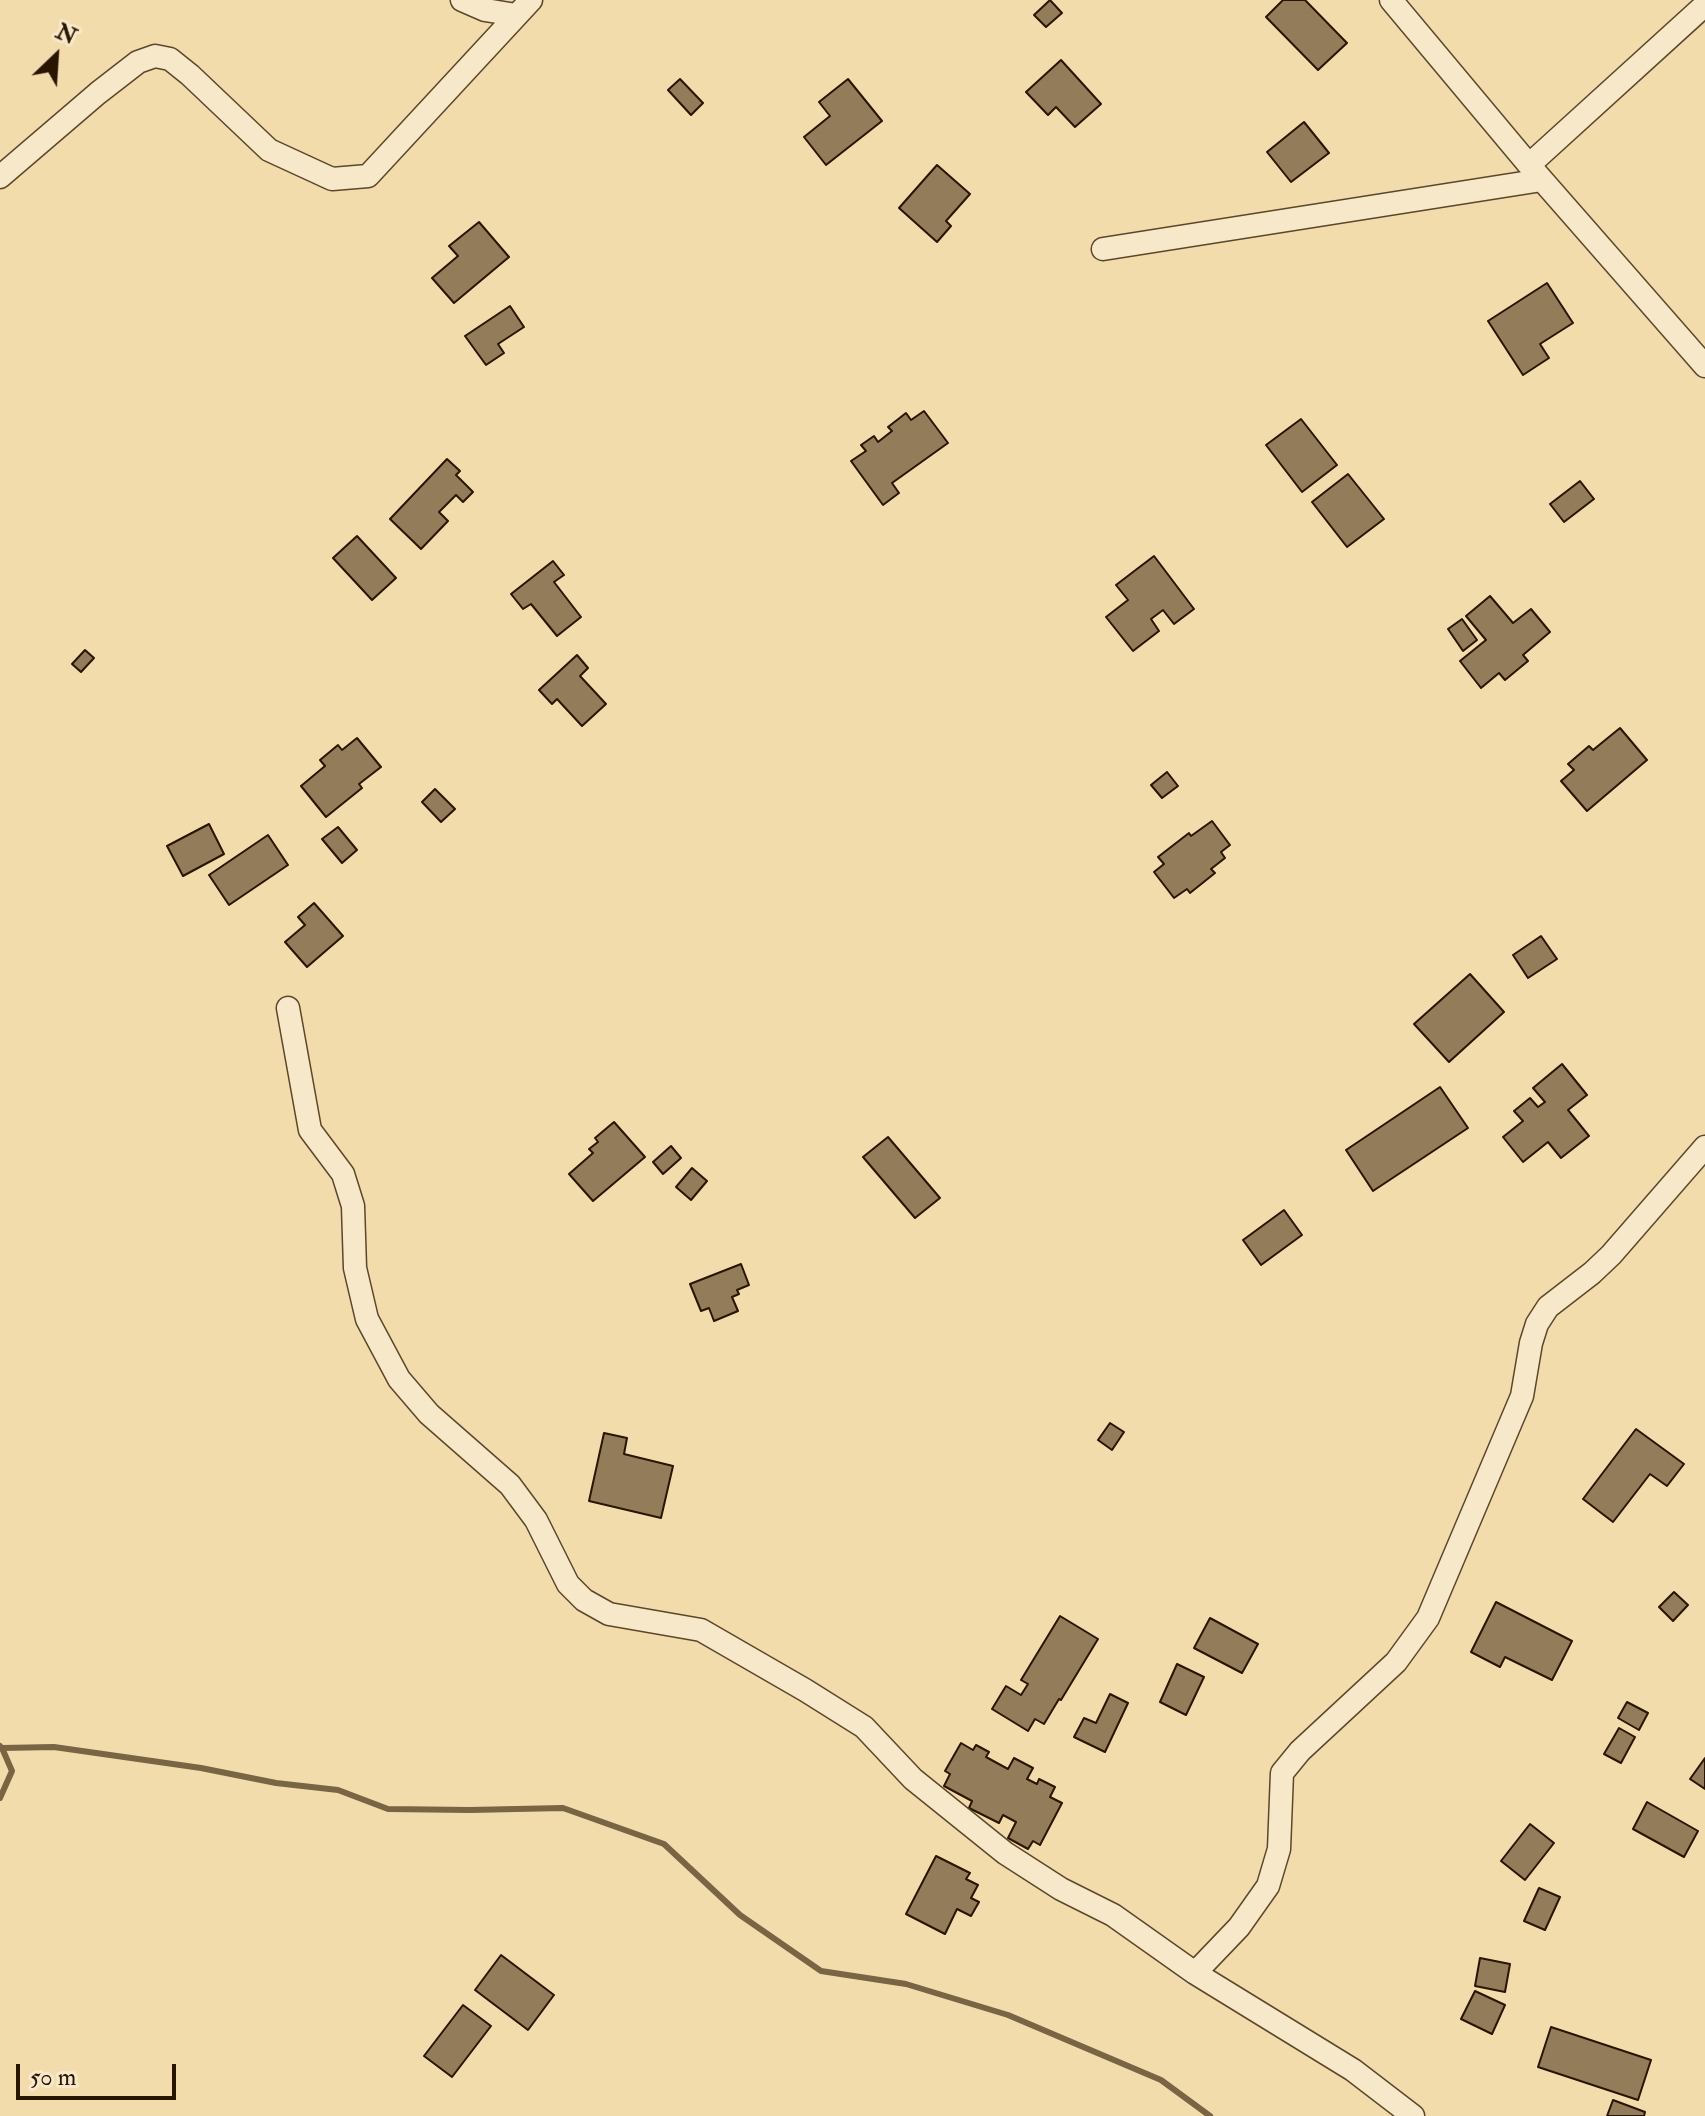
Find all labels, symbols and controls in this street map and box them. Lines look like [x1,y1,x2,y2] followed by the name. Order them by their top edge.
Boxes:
[16,16,96,96] north arrow
[51,17,81,51] text: N
[20,2048,180,2098] scale bar
[30,2062,76,2093] text: 50 m

